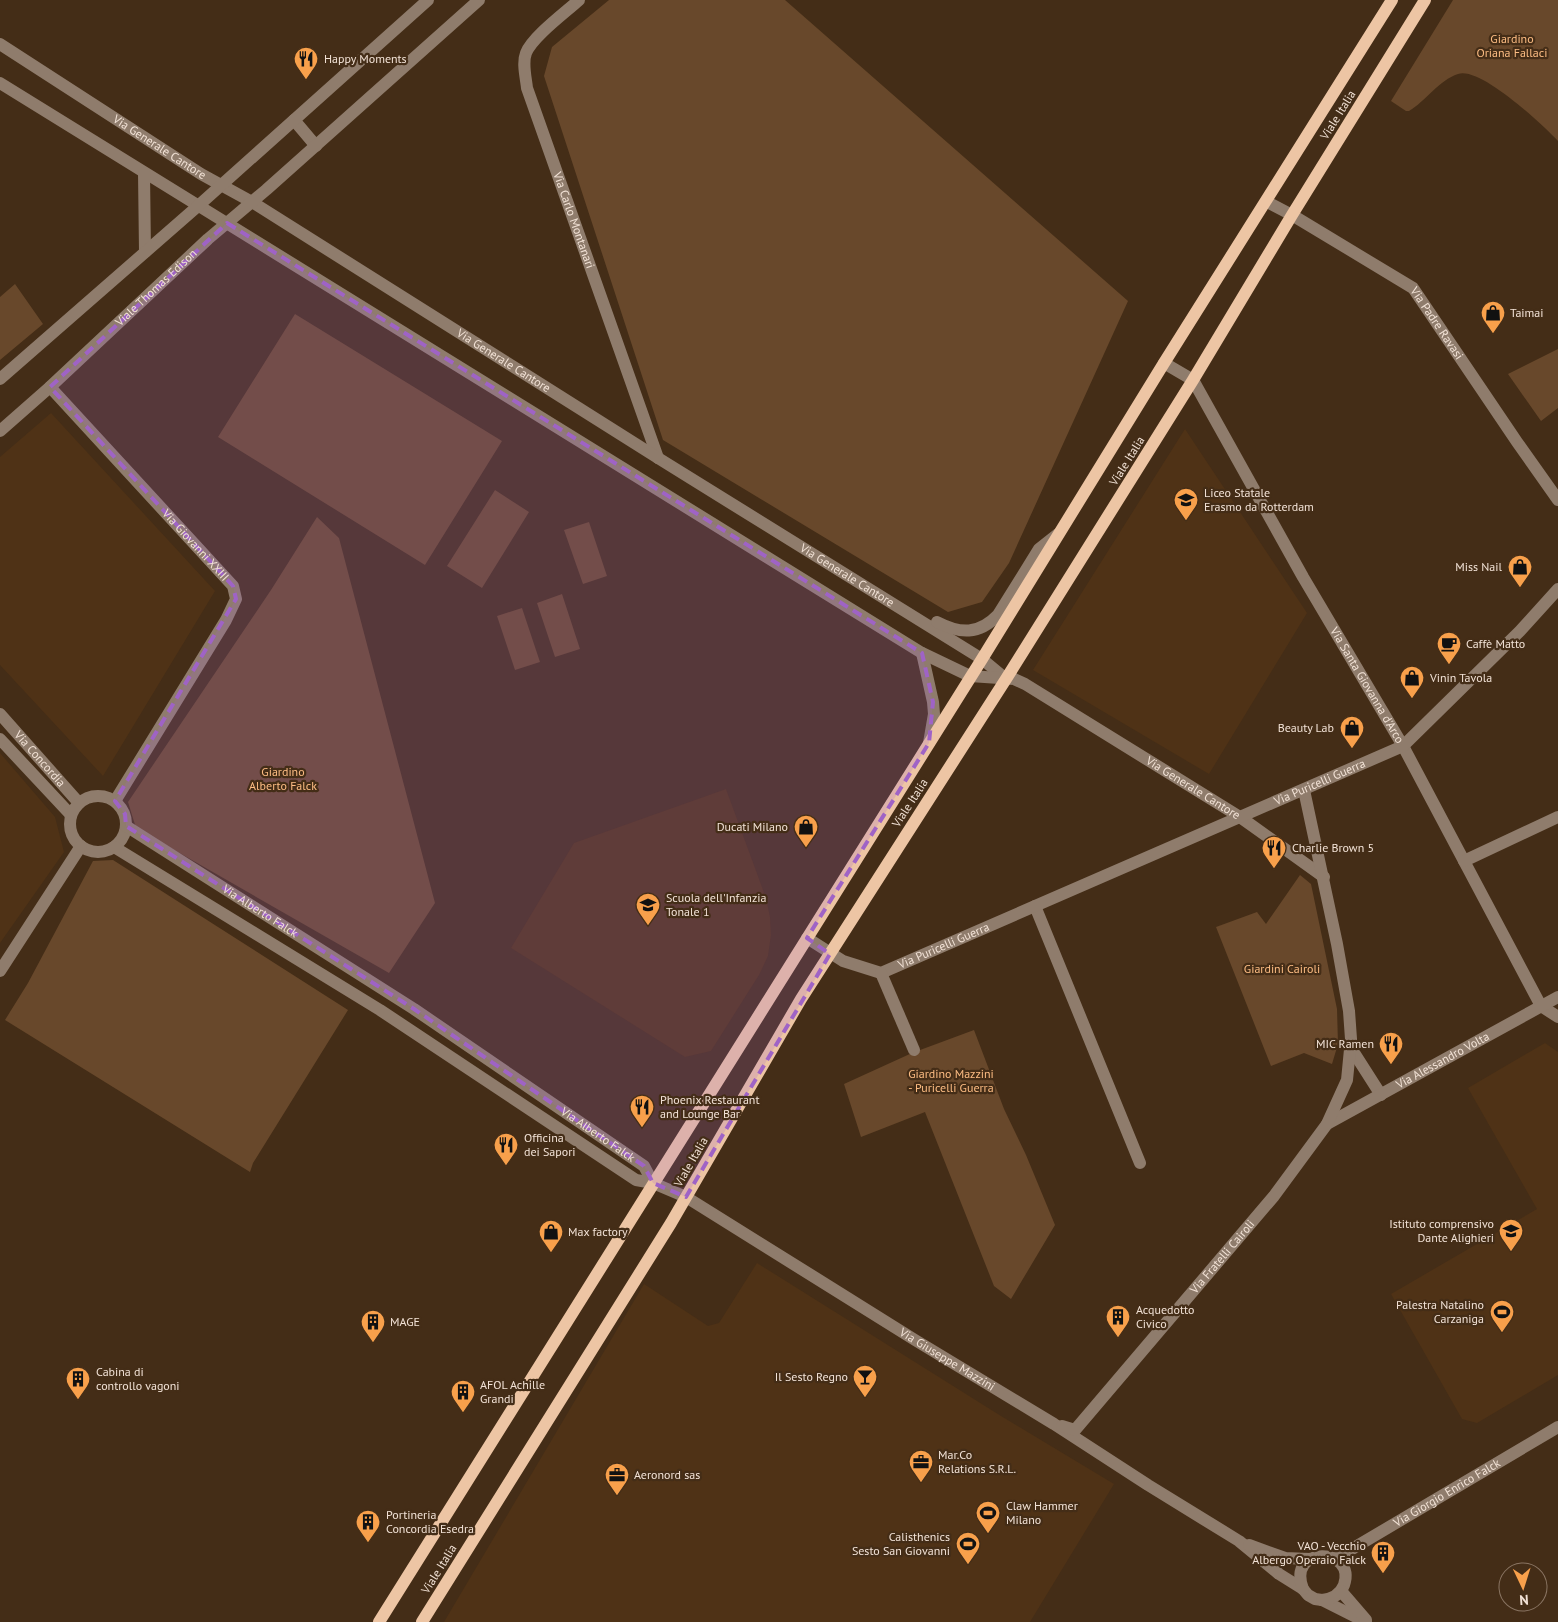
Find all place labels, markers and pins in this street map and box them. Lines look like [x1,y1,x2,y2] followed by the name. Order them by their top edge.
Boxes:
[293,46,319,80] restaurant icon: Happy Moments
[324,51,407,66] place label: Happy Moments
[1480,300,1506,334] shop icon: Taimai
[1510,305,1543,320] place label: Taimai
[1204,485,1314,514] place label: Liceo Statale Erasmo da Rotterdam
[1173,487,1199,521] school or university icon: Liceo Statale Erasmo da Rotterdam
[1507,554,1533,588] shop icon: Miss Nail
[1455,559,1502,574] place label: Miss Nail
[1436,631,1462,665] cafe icon: Caffè Matto
[1466,636,1525,651] place label: Caffè Matto
[1399,665,1425,699] shop icon: Vinin Tavola
[1429,670,1492,685] place label: Vinin Tavola
[1339,715,1365,749] shop icon: Beauty Lab
[1278,720,1334,735] place label: Beauty Lab
[793,814,819,848] shop icon: Ducati Milano
[717,819,788,834] place label: Ducati Milano
[1261,835,1287,869] restaurant icon: Charlie Brown 5
[1292,840,1374,855] place label: Charlie Brown 5
[666,890,767,919] place label: Scuola dell'Infanzia Tonale 1
[635,892,661,926] school or university icon: Scuola dell'Infanzia Tonale 1
[1378,1031,1404,1065] restaurant icon: MIC Ramen
[1316,1036,1374,1051] place label: MIC Ramen
[660,1092,759,1121] place label: Phoenix Restaurant and Lounge Bar
[629,1094,655,1128] restaurant icon: Phoenix Restaurant and Lounge Bar
[524,1130,576,1159] place label: Officina dei Sapori
[493,1132,519,1166] restaurant icon: Officina dei Sapori
[1389,1216,1494,1245] place label: Istituto comprensivo Dante Alighieri
[1498,1218,1524,1252] school or university icon: Istituto comprensivo Dante Alighieri
[538,1219,564,1253] shop icon: Max factory
[568,1224,628,1239] place label: Max factory
[1396,1297,1484,1326] place label: Palestra Natalino Carzaniga
[1489,1299,1515,1333] sports icon: Palestra Natalino Carzaniga
[1136,1302,1194,1331] place label: Acquedotto Civico
[1105,1304,1131,1338] building icon: Acquedotto Civico
[360,1309,386,1343] building icon: MAGE
[390,1314,420,1329] place label: MAGE
[96,1364,180,1393] place label: Cabina di controllo vagoni
[852,1364,878,1398] bar icon: Il Sesto Regno
[65,1366,91,1400] building icon: Cabina di controllo vagoni
[775,1369,848,1384] place label: Il Sesto Regno
[480,1377,545,1406] place label: AFOL Achille Grandi
[450,1379,476,1413] building icon: AFOL Achille Grandi
[938,1447,1016,1476] place label: Mar.Co Relations S.R.L.
[908,1449,934,1483] office icon: Mar.Co Relations S.R.L.
[604,1462,630,1496] office icon: Aeronord sas
[634,1467,700,1482] place label: Aeronord sas
[1006,1498,1078,1527] place label: Claw Hammer Milano
[975,1500,1001,1534] sports icon: Claw Hammer Milano
[386,1507,474,1536] place label: Portineria Concordia Esedra
[355,1509,381,1543] building icon: Portineria Concordia Esedra
[852,1529,950,1558] place label: Calisthenics Sesto San Giovanni
[955,1531,981,1565] sports icon: Calisthenics Sesto San Giovanni
[1252,1538,1366,1567] place label: VAO - Vecchio Albergo Operaio Falck
[1370,1540,1396,1574] building icon: VAO - Vecchio Albergo Operaio Falck

